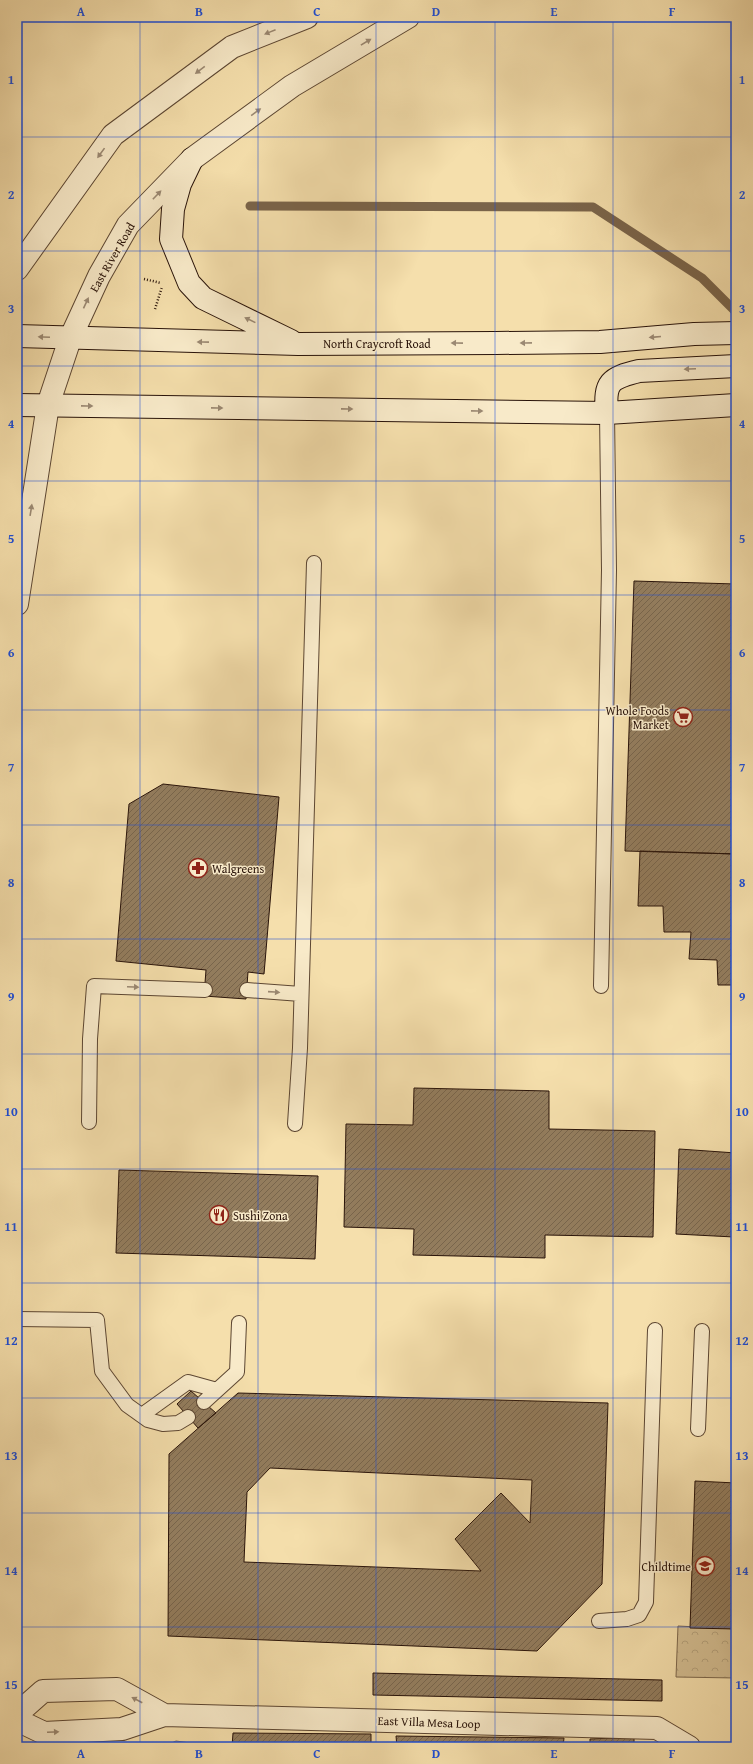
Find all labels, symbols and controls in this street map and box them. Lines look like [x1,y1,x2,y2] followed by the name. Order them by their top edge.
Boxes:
[77,2,86,21] text: A
[195,2,203,21] text: B
[313,2,321,21] text: C
[432,2,440,21] text: D
[551,2,558,21] text: E
[669,2,676,21] text: F
[264,29,276,35] one-way arrow
[360,39,372,46] one-way arrow
[195,66,206,75] one-way arrow
[8,70,14,89] text: 1
[739,70,745,89] text: 1
[251,108,262,116] one-way arrow
[97,147,105,158] one-way arrow
[8,185,15,204] text: 2
[739,185,746,204] text: 2
[152,190,162,200] one-way arrow
[85,219,139,295] street label: East River Road
[83,298,89,309] one-way arrow
[8,299,14,318] text: 3
[739,299,745,318] text: 3
[245,317,256,324] one-way arrow
[38,334,50,341] one-way arrow
[649,334,661,341] one-way arrow
[323,335,431,352] street label: North Craycroft Road
[197,338,209,345] one-way arrow
[450,340,463,346] one-way arrow
[519,340,532,346] one-way arrow
[683,366,696,372] one-way arrow
[81,403,94,409] one-way arrow
[211,405,224,411] one-way arrow
[341,406,353,413] one-way arrow
[471,408,484,414] one-way arrow
[8,414,15,433] text: 4
[739,414,746,433] text: 4
[28,504,34,516] one-way arrow
[8,529,15,548] text: 5
[739,529,746,548] text: 5
[8,643,15,662] text: 6
[739,643,746,662] text: 6
[605,702,670,733] place label: Whole Foods Market
[672,706,694,728] supermarket icon: Whole Foods Market
[8,758,15,777] text: 7
[739,758,746,777] text: 7
[187,857,209,879] pharmacy icon: Walgreens
[212,860,265,877] place label: Walgreens
[8,873,15,892] text: 8
[739,873,746,892] text: 8
[127,984,140,990] one-way arrow
[8,987,15,1006] text: 9
[739,987,746,1006] text: 9
[268,989,280,996] one-way arrow
[4,1102,18,1121] text: 10
[735,1102,749,1121] text: 10
[208,1204,230,1226] restaurant icon: Sushi Zona
[233,1207,288,1224] place label: Sushi Zona
[4,1217,18,1236] text: 11
[735,1217,749,1236] text: 11
[4,1331,18,1350] text: 12
[735,1331,749,1350] text: 12
[4,1446,18,1465] text: 13
[735,1446,749,1465] text: 13
[694,1555,716,1577] school or university icon: Childtime
[642,1558,691,1575] place label: Childtime
[4,1561,18,1580] text: 14
[735,1561,749,1580] text: 14
[4,1675,18,1694] text: 15
[735,1675,749,1694] text: 15
[131,1697,142,1703] one-way arrow
[377,1712,481,1732] street label: East Villa Mesa Loop
[47,1729,59,1736] one-way arrow
[77,1744,86,1763] text: A
[195,1744,203,1763] text: B
[313,1744,321,1763] text: C
[432,1744,440,1763] text: D
[551,1744,558,1763] text: E
[669,1744,676,1763] text: F

